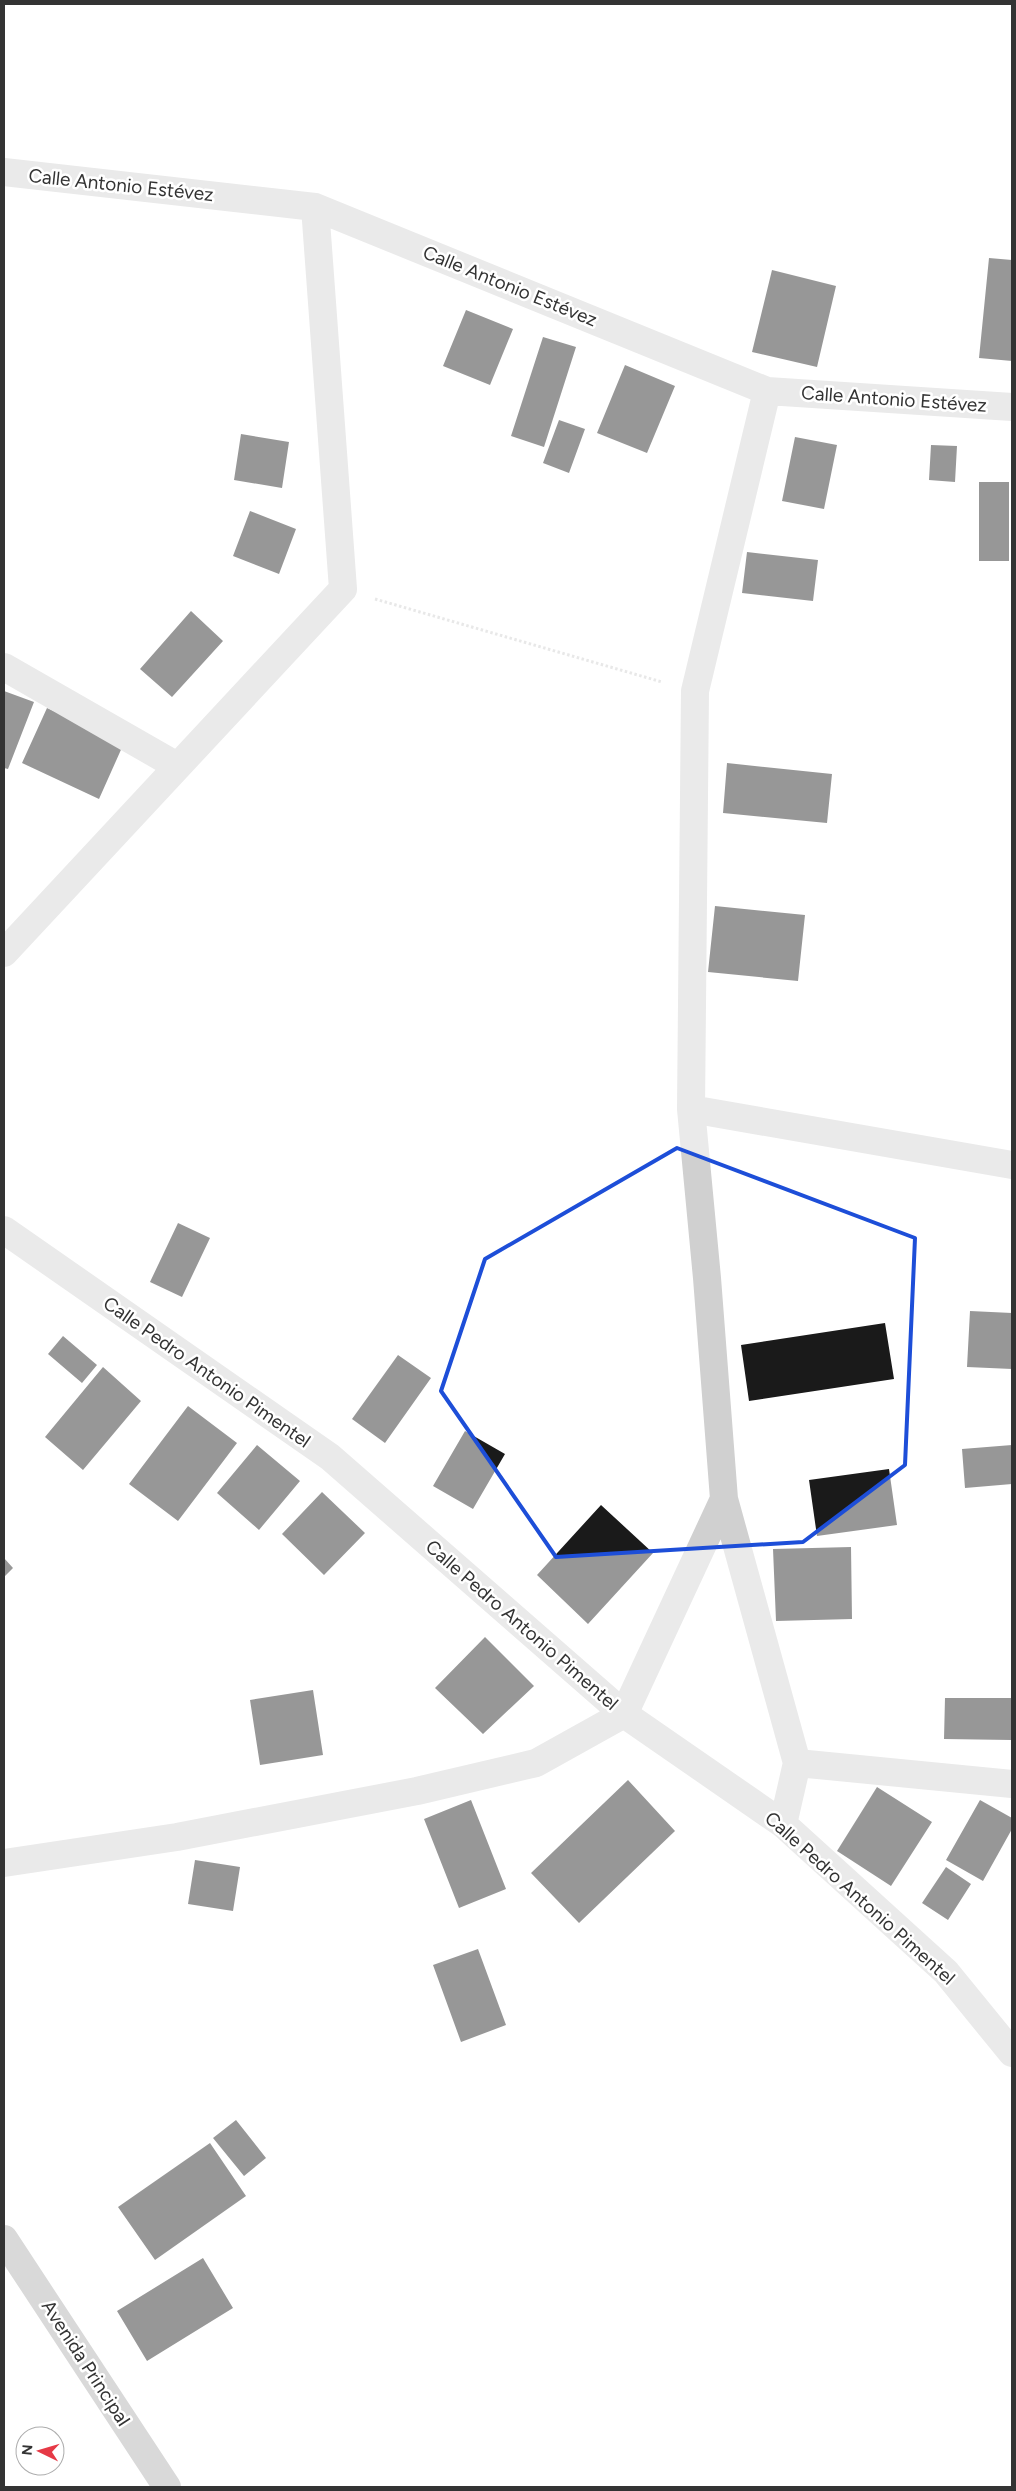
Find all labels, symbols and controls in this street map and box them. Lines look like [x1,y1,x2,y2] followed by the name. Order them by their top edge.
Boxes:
[27,164,215,206] street label: Calle Antonio Estévez
[420,241,600,331] street label: Calle Antonio Estévez
[800,381,988,417] street label: Calle Antonio Estévez
[99,1291,315,1453] street label: Calle Pedro Antonio Pimentel
[421,1535,623,1715] street label: Calle Pedro Antonio Pimentel
[760,1807,960,1989] street label: Calle Pedro Antonio Pimentel
[37,2296,135,2430] street label: Avenida Principal
[15,2426,65,2476] north arrow
[19,2444,36,2456] text: N

